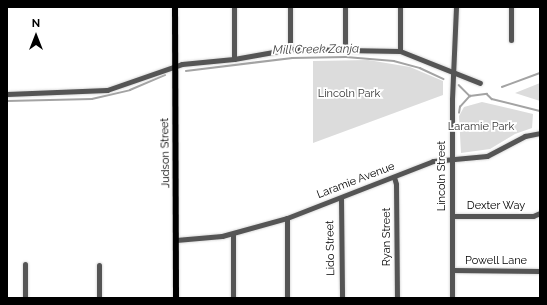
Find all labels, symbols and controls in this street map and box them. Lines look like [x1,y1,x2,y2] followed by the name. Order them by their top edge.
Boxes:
[16,16,56,56] north arrow
[32,17,40,30] text: N
[273,42,359,58] water label: Mill Creek Zanja
[318,87,380,101] park label: Lincoln Park
[159,118,173,188] street label: Judson Street
[448,120,514,134] park label: Laramie Park
[435,141,449,211] street label: Lincoln Street
[315,160,397,202] street label: Laramie Avenue
[466,199,526,213] street label: Dexter Way
[380,208,394,266] street label: Ryan Street
[324,220,338,276] street label: Lido Street
[465,254,527,268] street label: Powell Lane

